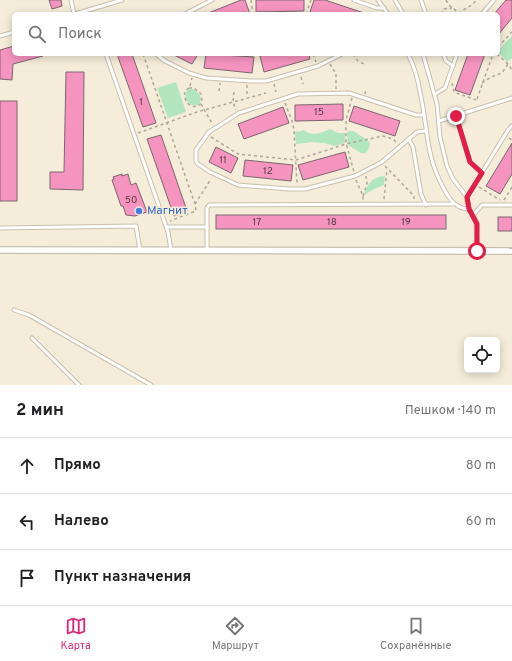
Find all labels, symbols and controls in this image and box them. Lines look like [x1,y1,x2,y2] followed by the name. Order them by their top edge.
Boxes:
[12,12,500,56] search box
[26,23,48,45] icon: search
[58,25,102,44] text: Поиск
[139,96,143,109] house number: 1
[314,106,324,119] house number: 15
[447,107,465,125] route end
[219,154,227,167] house number: 11
[263,165,273,178] house number: 12
[125,194,137,207] house number: 50
[147,203,188,219] place label: Магнит
[134,206,144,216] marker: Магнит
[253,216,261,229] house number: 17
[327,216,337,229] house number: 18
[401,216,411,229] house number: 19
[468,242,486,260] route start
[464,337,500,373] map controls
[464,337,500,373] button: locate
[16,400,64,422] text: 2 мин
[405,403,496,419] text: Пешком · 140 m
[16,455,38,477] icon: ahead
[54,456,101,475] text: Прямо
[466,458,496,474] text: 80 m
[16,511,38,533] icon: left
[54,512,109,531] text: Налево
[466,514,496,530] text: 60 m
[16,567,38,589] icon: arrive
[54,568,191,587] text: Пункт назначения
[61,615,91,653] tab: Карта
[212,615,259,653] tab: Маршрут
[380,615,451,653] tab: Сохранённые

